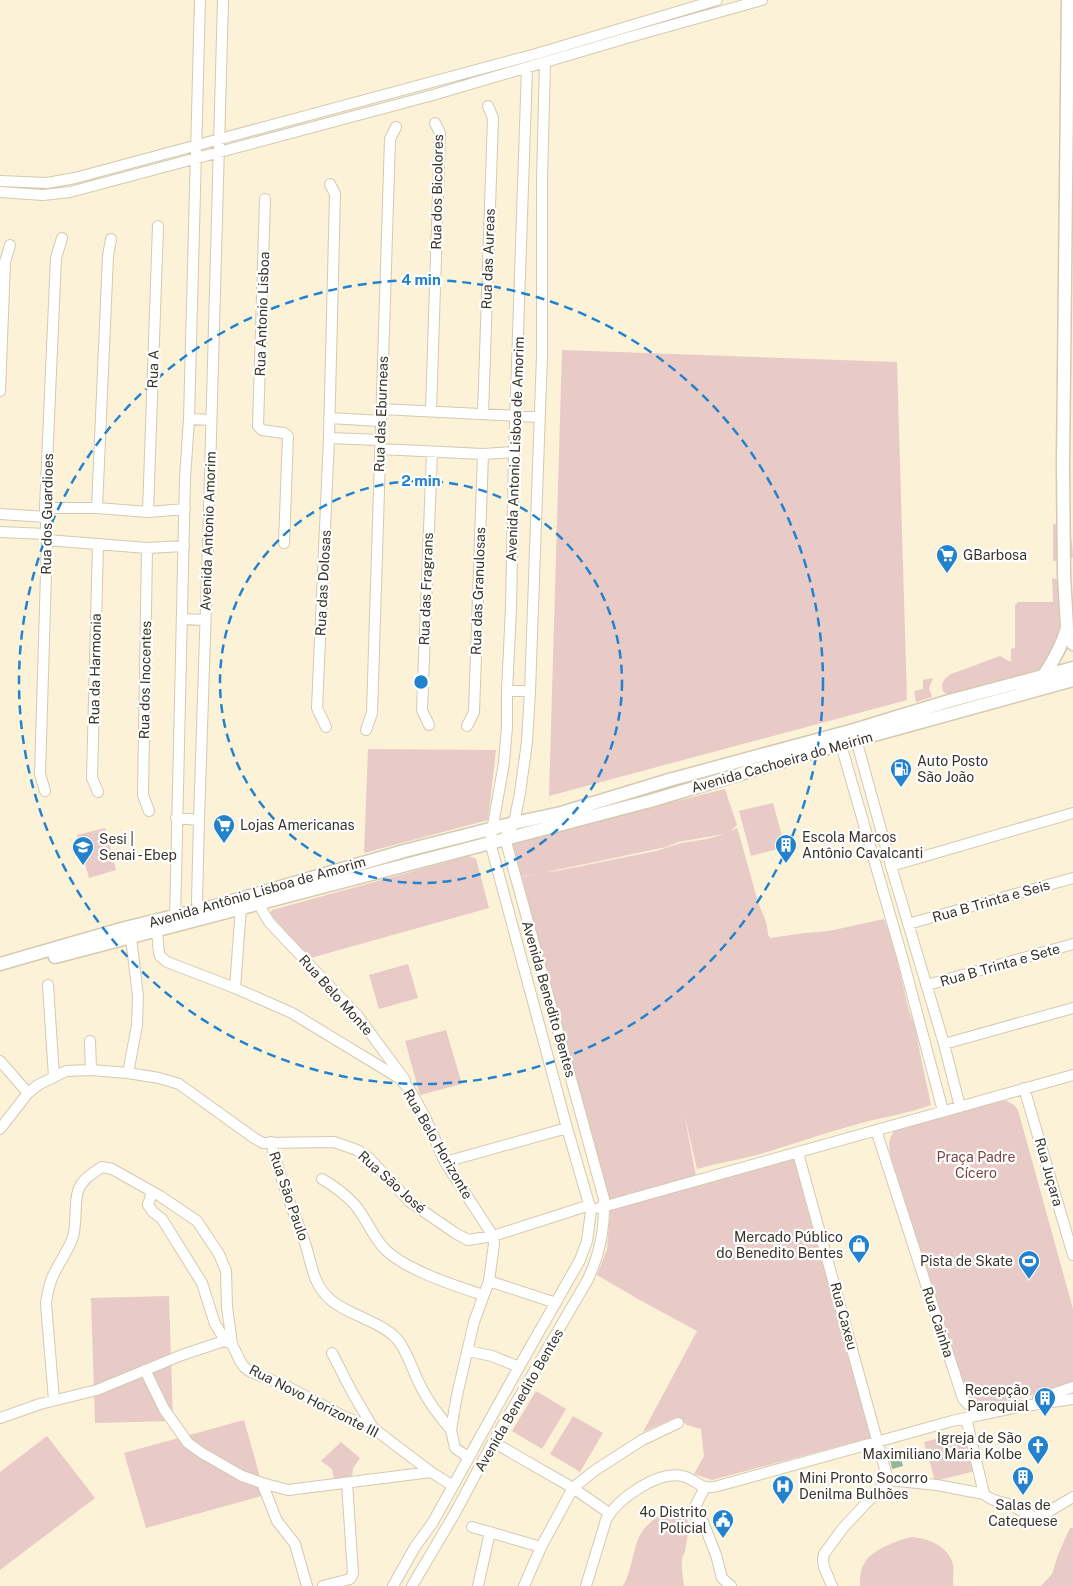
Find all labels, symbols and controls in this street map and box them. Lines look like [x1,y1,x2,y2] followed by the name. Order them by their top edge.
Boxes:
[428,134,446,250] street label: Rua dos Bicolores
[478,208,498,310] street label: Rua das Aureas
[252,251,272,377] street label: Rua Antonio Lisboa
[401,271,441,288] text: 4 min
[503,336,527,562] street label: Avenida Antonio Lisboa de Amorim
[144,349,162,389] street label: Rua A
[371,356,391,472] street label: Rua das Eburneas
[197,451,219,611] street label: Avenida Antonio Amorim
[38,453,56,575] street label: Rua dos Guardioes
[401,472,441,489] text: 2 min
[468,527,488,655] street label: Rua das Granulosas
[312,530,334,636] street label: Rua das Dolosas
[416,532,436,646] street label: Rua das Fragrans
[935,543,959,574] supermarket icon: GBarbosa
[963,547,1027,563] place label: GBarbosa
[86,613,104,725] street label: Rua da Harmonia
[136,621,154,739] street label: Rua dos Inocentes
[412,673,430,691] centre of rings
[689,728,875,796] street label: Avenida Cachoeira do Meirim
[917,753,988,785] place label: Auto Posto São João
[889,757,913,788] fuel station icon: Auto Posto São João
[212,813,236,844] supermarket icon: Lojas Americanas
[240,817,355,833] place label: Lojas Americanas
[802,829,923,861] place label: Escola Marcos Antônio Cavalcanti
[99,831,177,863] place label: Sesi | Senai - Ebep
[774,833,798,864] building icon: Escola Marcos Antônio Cavalcanti
[71,835,95,866] school or university icon: Sesi | Senai - Ebep
[147,853,367,931] street label: Avenida Antônio Lisboa de Amorim
[930,877,1052,925] street label: Rua B Trinta e Seis
[519,919,579,1079] street label: Avenida Benedito Bentes
[938,940,1062,990] street label: Rua B Trinta e Sete
[296,952,376,1038] street label: Rua Belo Monte
[400,1086,476,1202] street label: Rua Belo Horizonte
[1032,1136,1066,1208] street label: Rua Juçara
[355,1148,429,1217] street label: Rua São José
[266,1149,312,1243] street label: Rua São Paulo
[937,1149,1015,1181] park label: Praça Padre Cícero
[716,1229,843,1261] place label: Mercado Público do Benedito Bentes
[847,1233,871,1264] shop icon: Mercado Público do Benedito Bentes
[1017,1249,1041,1280] sports icon: Pista de Skate
[920,1253,1013,1269] place label: Pista de Skate
[827,1280,861,1352] street label: Rua Caxeu
[919,1285,957,1359] street label: Rua Cainha
[472,1326,566,1474] street label: Avenida Benedito Bentes
[247,1361,381,1441] street label: Rua Novo Horizonte III
[965,1382,1029,1414] place label: Recepção Paroquial
[1033,1386,1057,1417] building icon: Recepção Paroquial
[863,1430,1022,1462] place label: Igreja de São Maximiliano Maria Kolbe
[1026,1434,1050,1465] church icon: Igreja de São Maximiliano Maria Kolbe
[1011,1465,1035,1496] building icon: Salas de Catequese
[799,1470,928,1502] place label: Mini Pronto Socorro Denilma Bulhões
[771,1474,795,1505] hospital icon: Mini Pronto Socorro Denilma Bulhões
[988,1497,1058,1529] place label: Salas de Catequese
[639,1504,707,1536] place label: 4o Distrito Policial
[711,1508,735,1539] public building icon: 4o Distrito Policial

